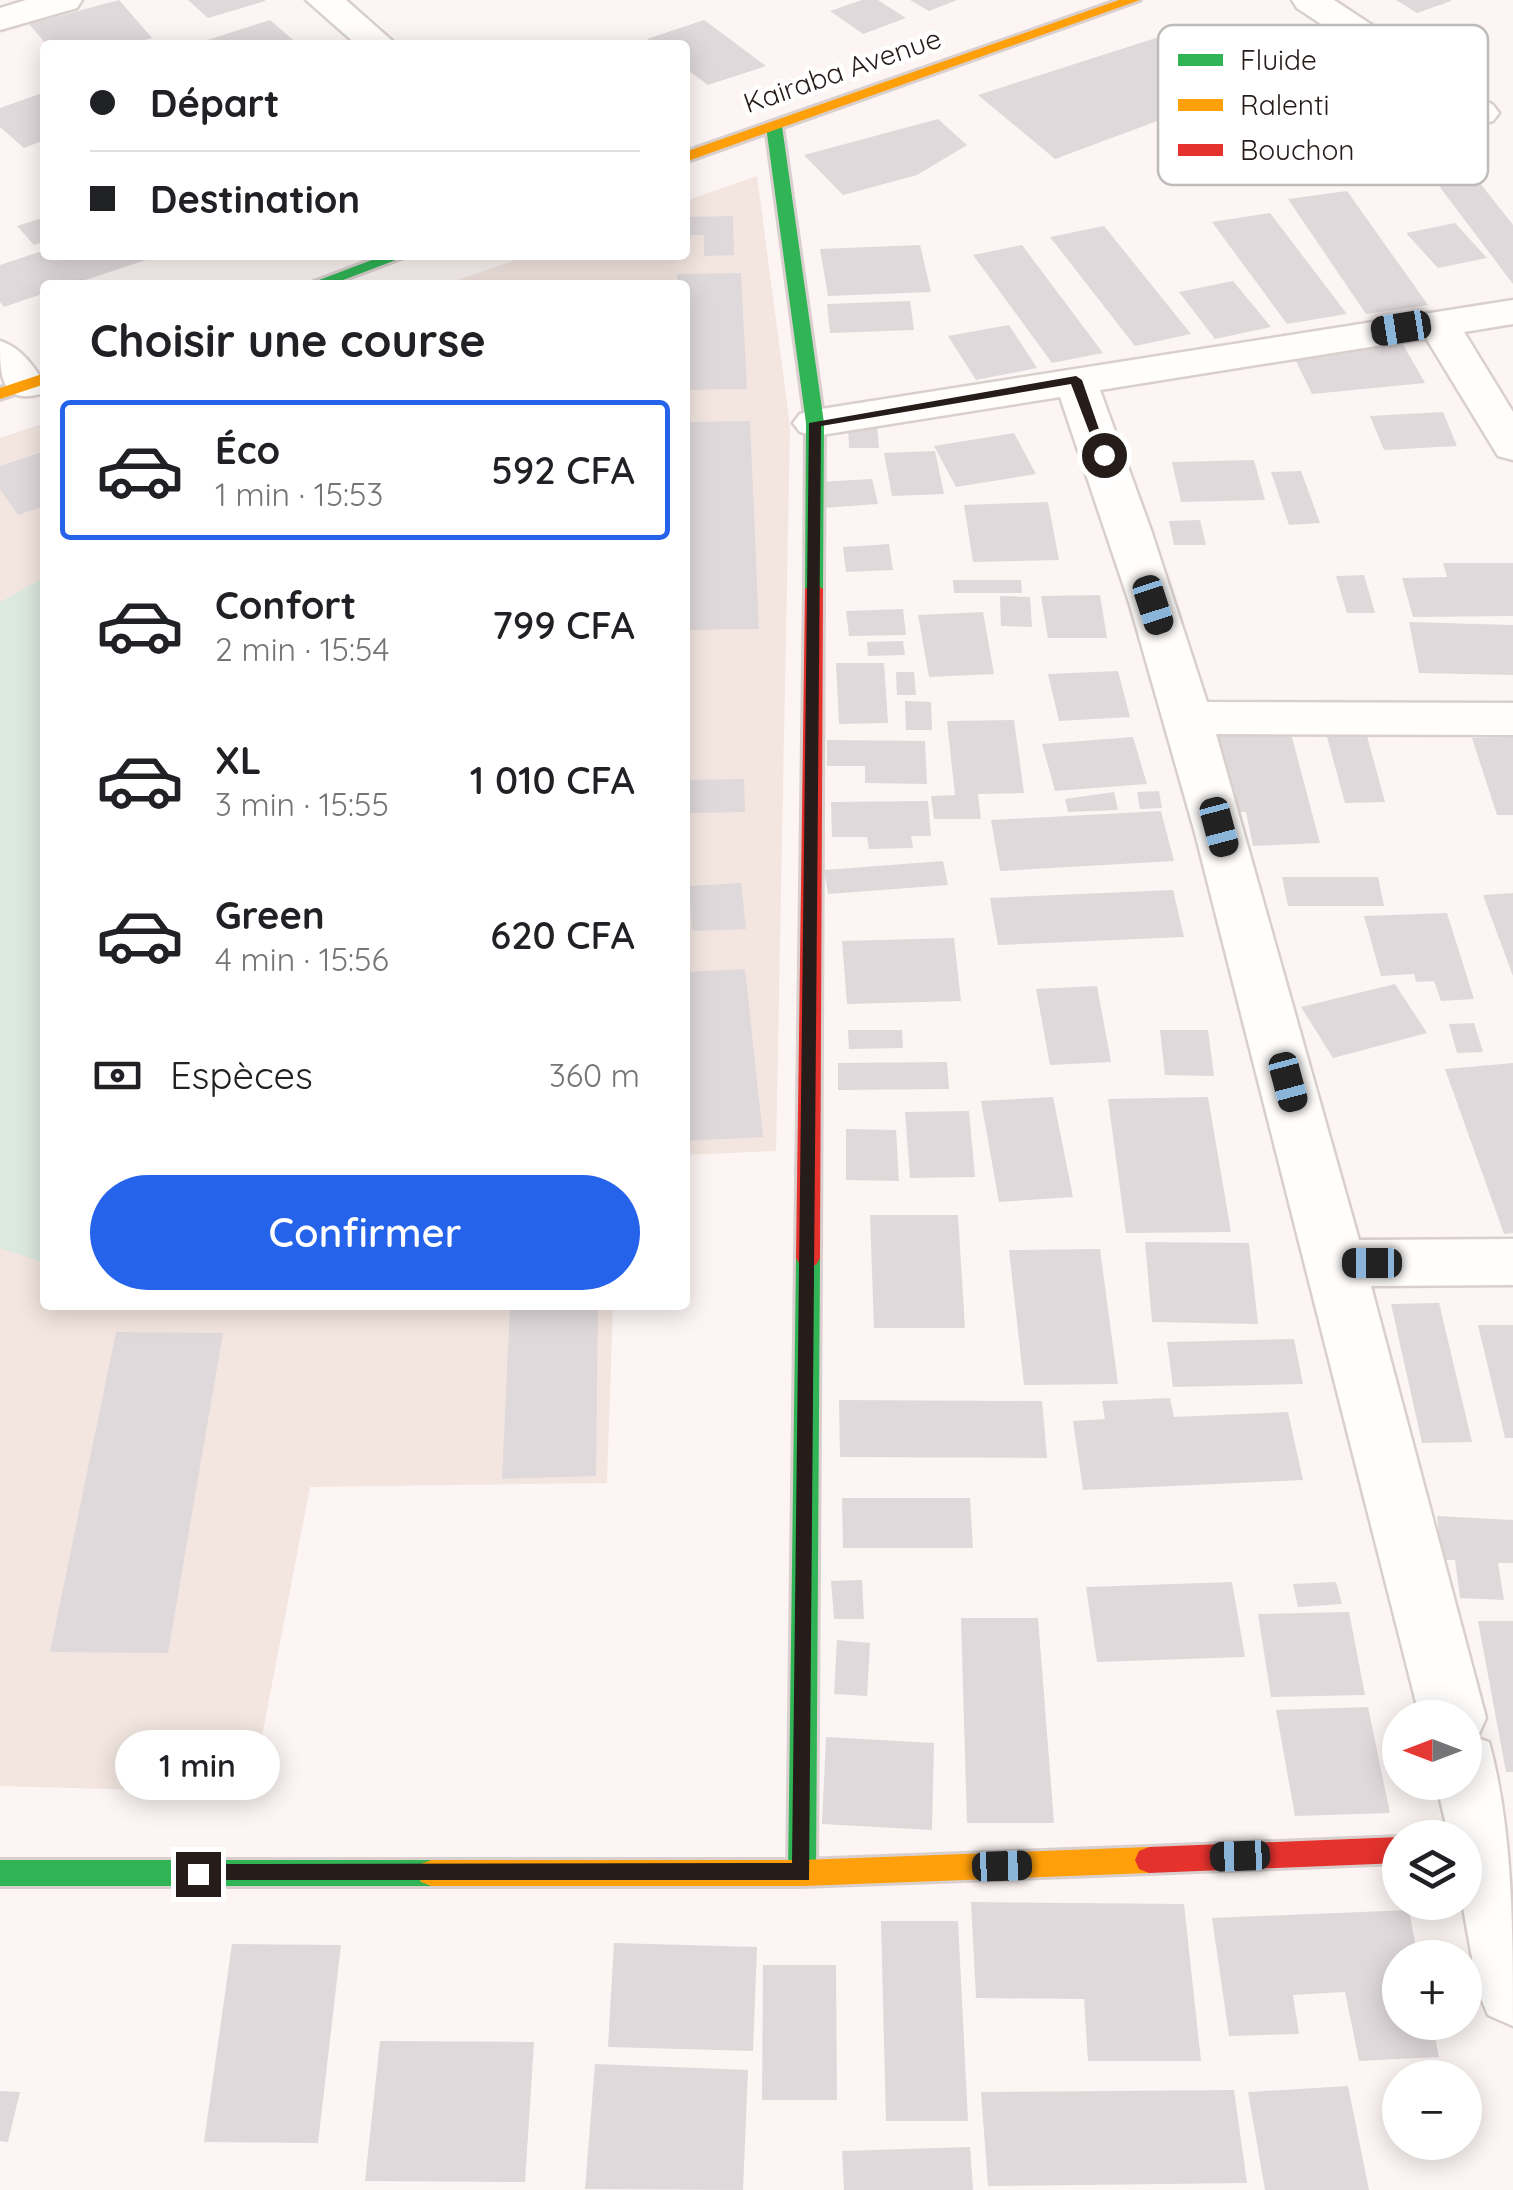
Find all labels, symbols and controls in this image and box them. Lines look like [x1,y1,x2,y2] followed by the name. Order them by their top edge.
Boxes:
[739,20,945,120] street label: Kairaba Avenue
[1158,25,1488,185] legend
[1240,42,1317,77] text: Fluide
[150,79,280,127] text: Départ
[1240,87,1330,122] text: Ralenti
[1240,132,1355,167] text: Bouchon
[150,175,360,223] text: Destination
[1369,308,1433,348] car
[90,312,486,368] text: Choisir une course
[95,425,185,515] icon: car
[215,426,280,474] text: Éco
[1082,433,1127,478] route start
[491,446,635,494] text: 592 CFA
[215,474,383,514] text: 1 min · 15:53
[1129,572,1177,638] car
[95,580,185,670] icon: car
[215,581,356,629] text: Confort
[492,601,635,649] text: 799 CFA
[215,629,389,669] text: 2 min · 15:54
[95,735,185,825] icon: car
[215,736,261,784] text: XL
[470,756,635,804] text: 1 010 CFA
[215,784,389,824] text: 3 min · 15:55
[1197,794,1241,860] car
[95,890,185,980] icon: car
[215,891,325,939] text: Green
[490,911,635,959] text: 620 CFA
[215,939,389,979] text: 4 min · 15:56
[90,1048,145,1103] icon: cash
[1266,1049,1310,1115] car
[170,1051,313,1099] text: Espèces
[549,1055,640,1095] text: 360 m
[90,1175,640,1290] button: Confirmer
[1342,1248,1402,1278] car
[1382,1700,1482,1800] north arrow
[1382,1700,1482,2160] map controls
[116,1729,280,1799] callout: 1 min
[159,1745,236,1785] text: 1 min
[1382,1820,1482,1920] button: layers
[1209,1840,1271,1872] car
[971,1850,1033,1882] car
[176,1852,221,1897] route end
[1382,1940,1482,2040] button: +
[1382,2060,1482,2160] button: −

